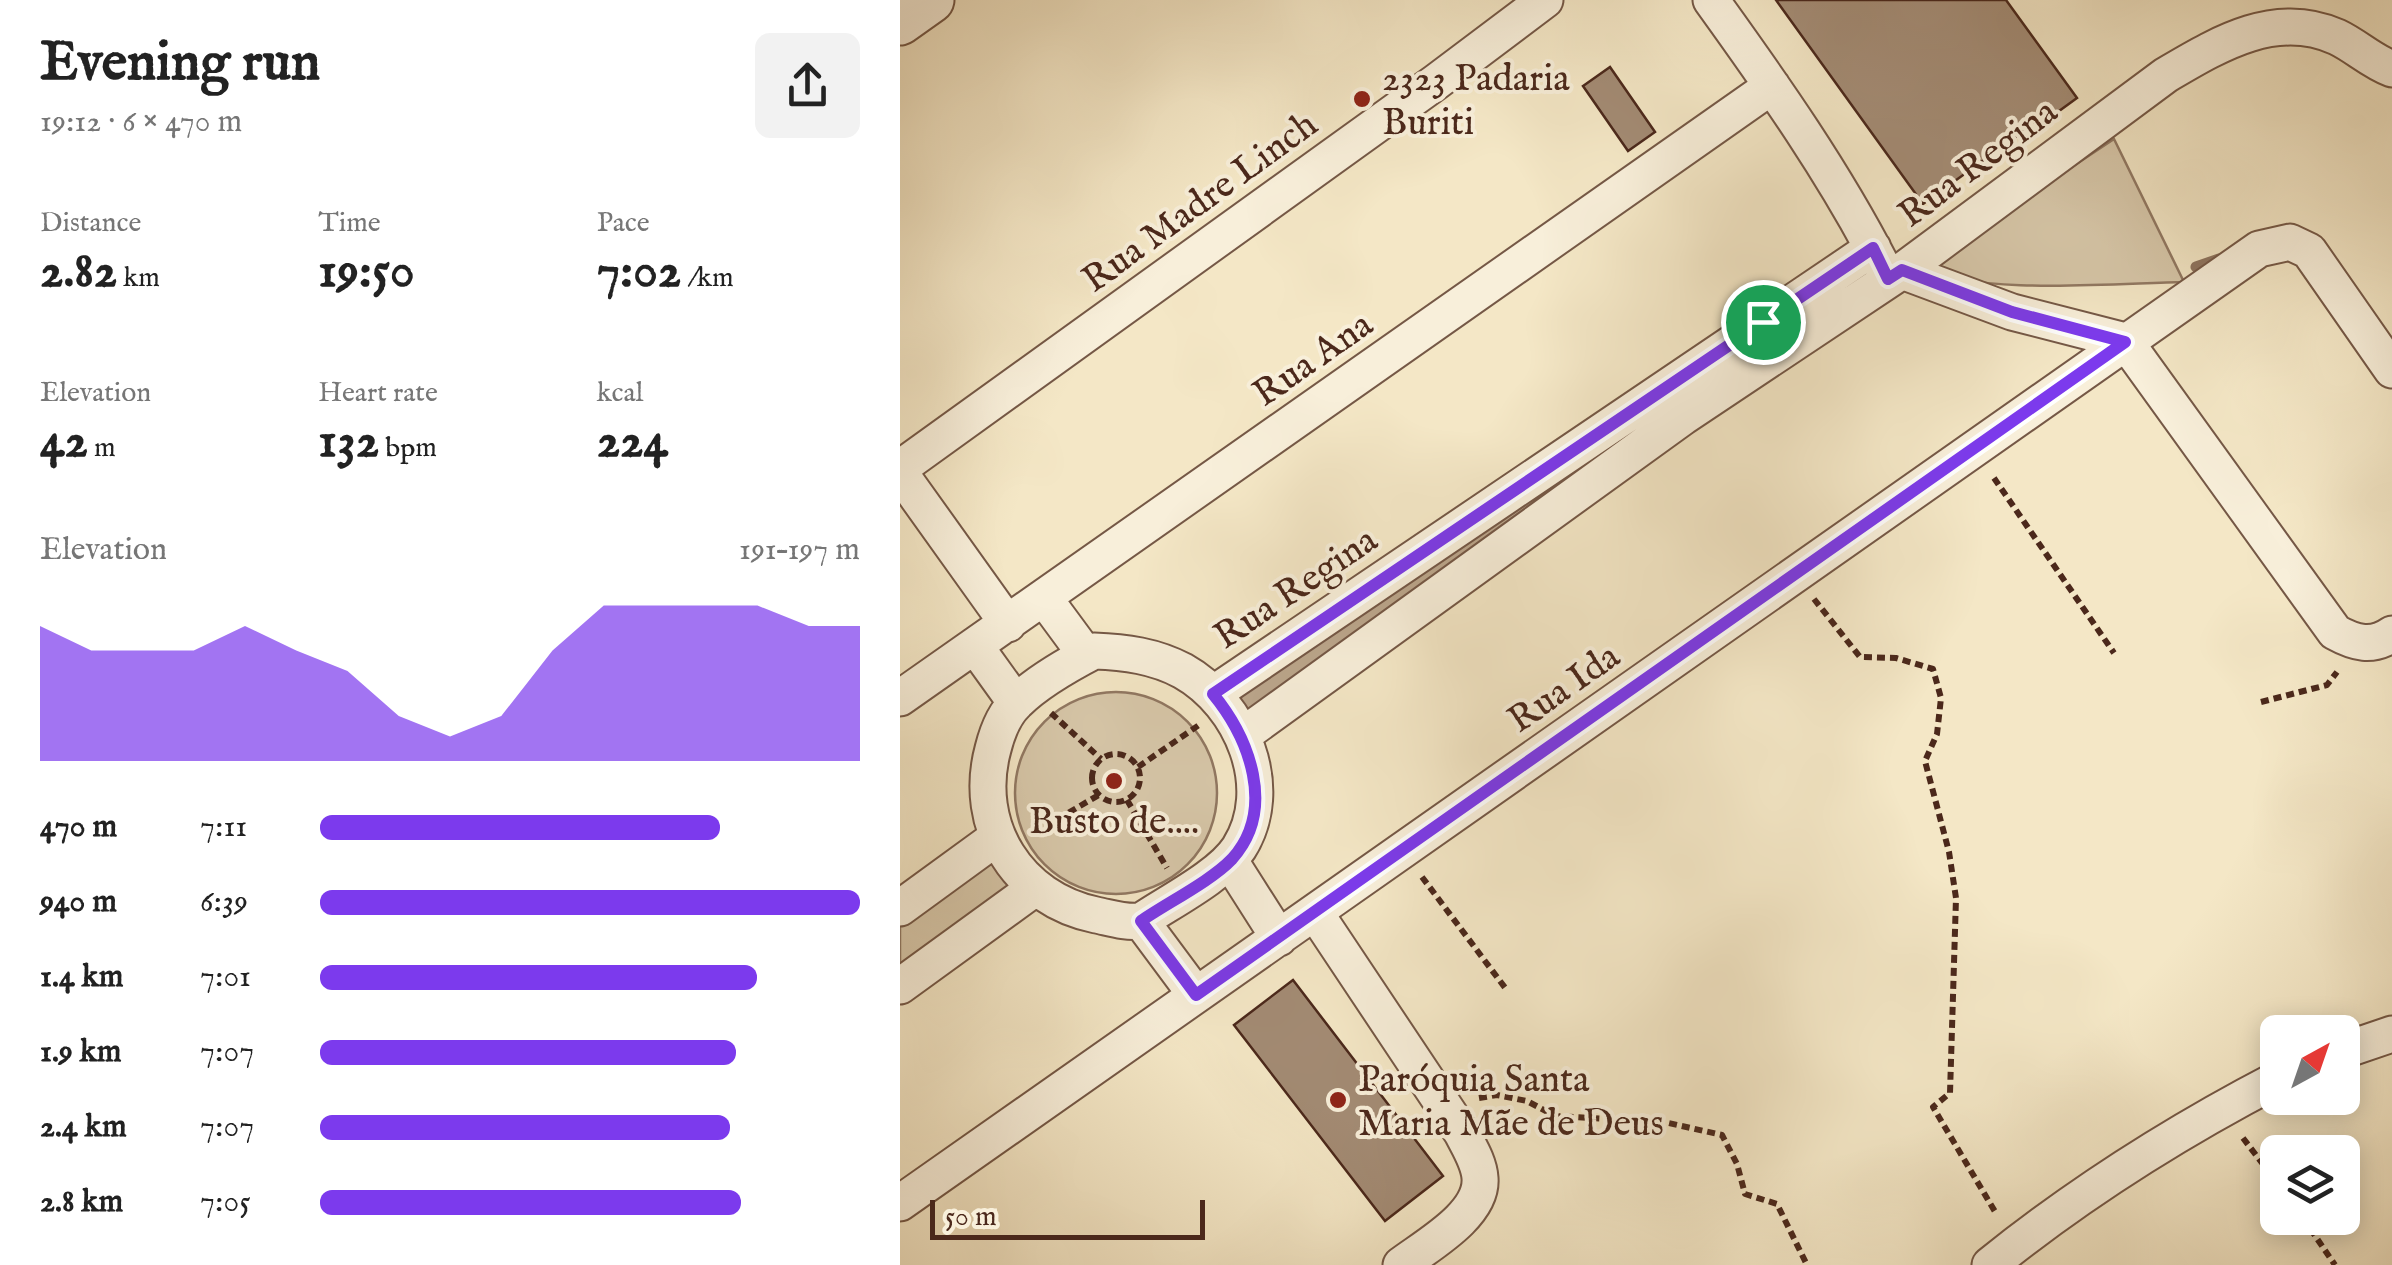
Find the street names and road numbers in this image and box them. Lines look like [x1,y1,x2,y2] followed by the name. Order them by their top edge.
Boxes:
[1890,89,2068,240] street label: Rua Regina
[1074,102,1328,305] street label: Rua Madre Linch
[1244,302,1383,419] street label: Rua Ana
[1206,517,1388,662] street label: Rua Regina
[1499,633,1631,745] street label: Rua Ida

